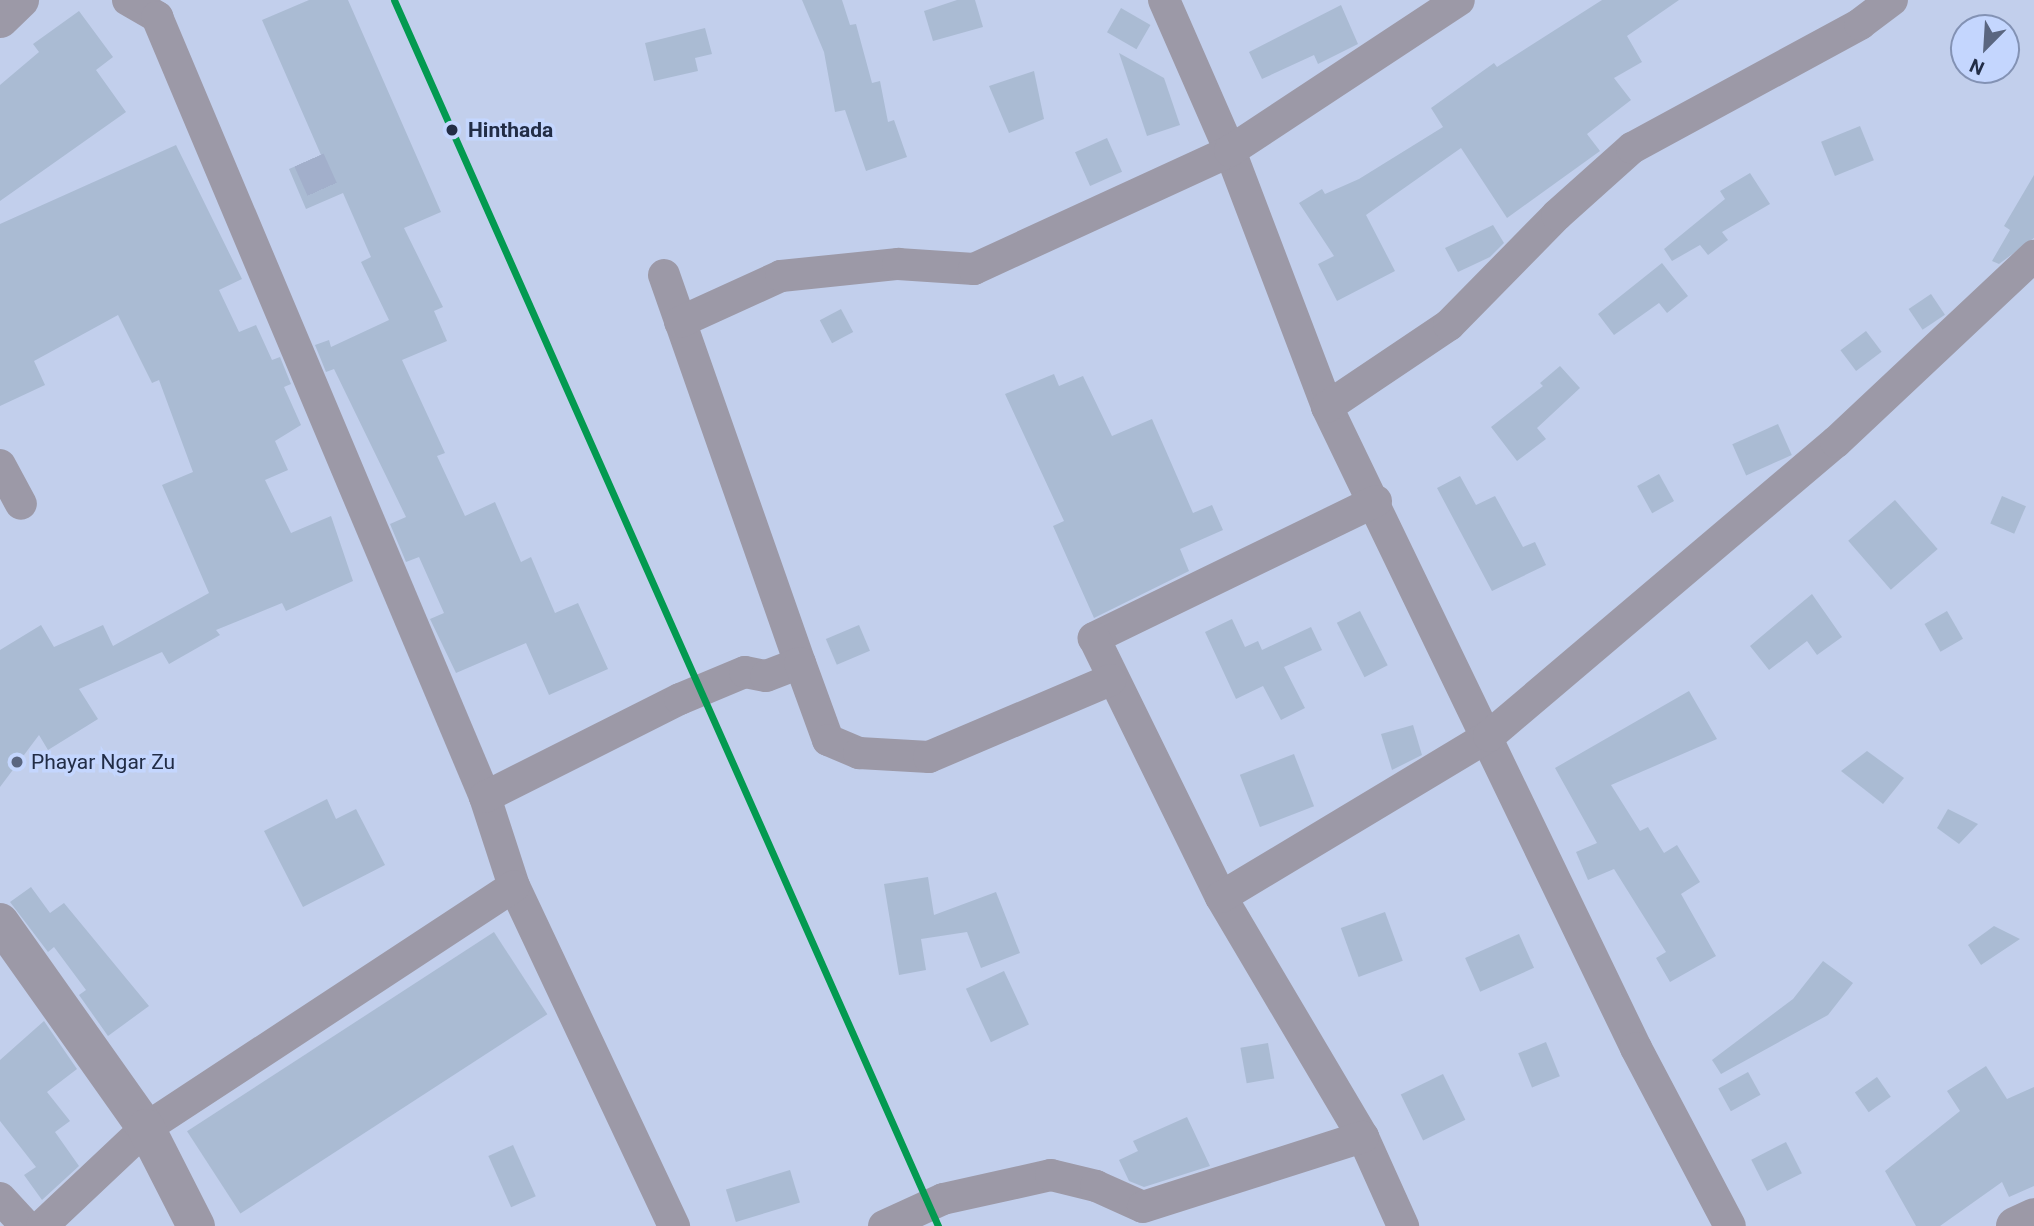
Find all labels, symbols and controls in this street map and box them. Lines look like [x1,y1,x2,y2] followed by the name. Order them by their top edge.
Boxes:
[1950,14,2020,84] north arrow
[1966,54,1988,80] text: N
[468,117,553,143] place label: Hinthada
[442,120,462,140] marker: Hinthada
[31,749,175,775] place label: Phayar Ngar Zu
[9,754,25,770] marker: Phayar Ngar Zu

